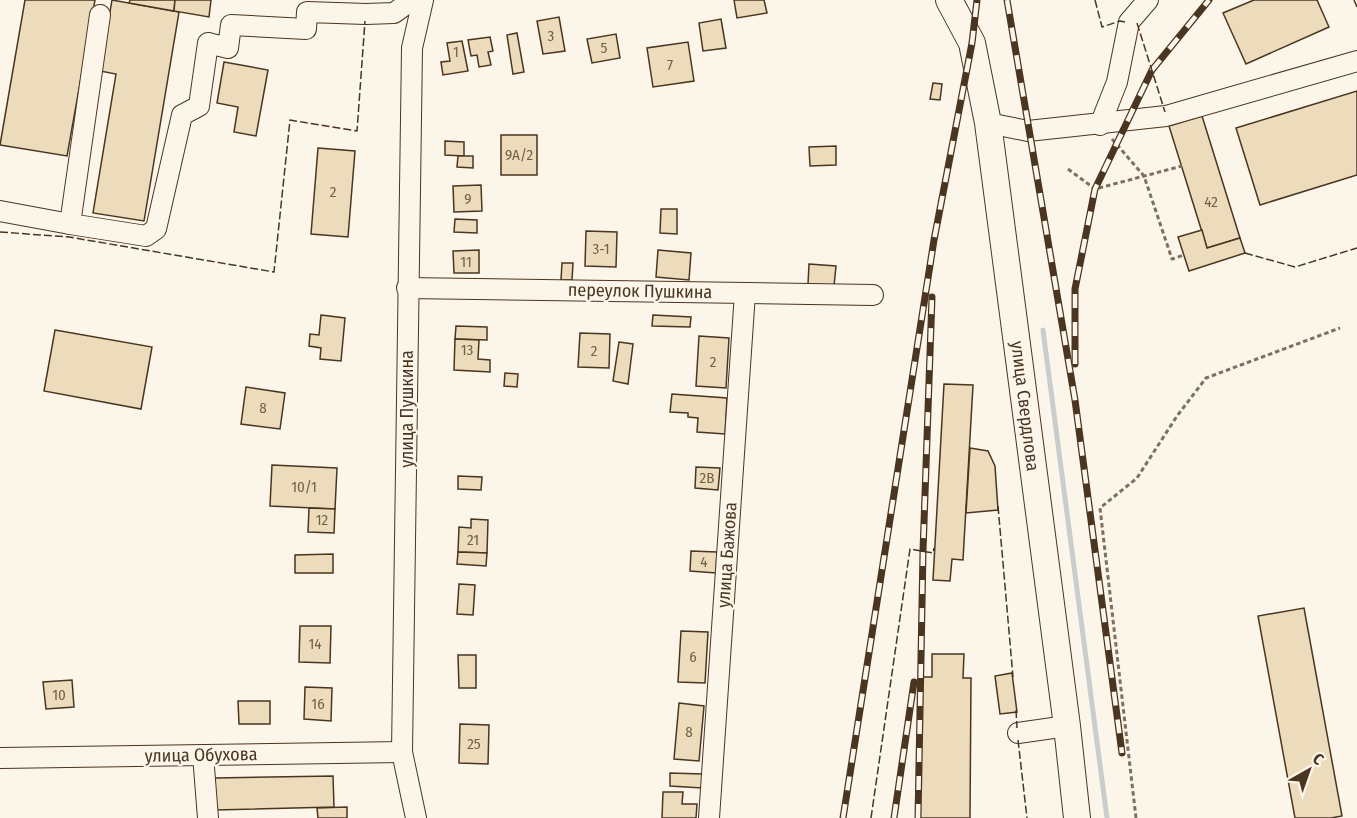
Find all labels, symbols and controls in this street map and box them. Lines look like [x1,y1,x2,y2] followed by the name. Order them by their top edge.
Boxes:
[548,27,555,45] house number: 3
[601,39,608,57] house number: 5
[453,43,459,61] house number: 1
[667,56,673,74] house number: 7
[505,146,533,164] house number: 9А/2
[330,183,337,201] house number: 2
[464,190,472,208] house number: 9
[1204,193,1218,211] house number: 42
[592,240,610,258] house number: 3-1
[460,253,472,271] house number: 11
[568,279,713,303] street label: переулок Пушкина
[1006,340,1044,473] street label: улица Свердлова
[461,341,474,359] house number: 13
[591,342,598,360] house number: 2
[396,350,418,468] street label: улица Пушкина
[710,353,717,371] house number: 2
[259,399,267,417] house number: 8
[700,469,714,487] house number: 2В
[291,478,317,496] house number: 10/1
[712,501,742,609] street label: улица Бажова
[316,511,329,529] house number: 12
[467,531,479,549] house number: 21
[700,553,708,571] house number: 4
[308,635,322,653] house number: 14
[689,648,697,666] house number: 6
[52,686,66,704] house number: 10
[311,695,325,713] house number: 16
[685,723,693,741] house number: 8
[467,735,481,753] house number: 25
[1279,740,1339,800] north arrow
[144,743,258,767] street label: улица Обухова
[1309,749,1328,769] text: С

